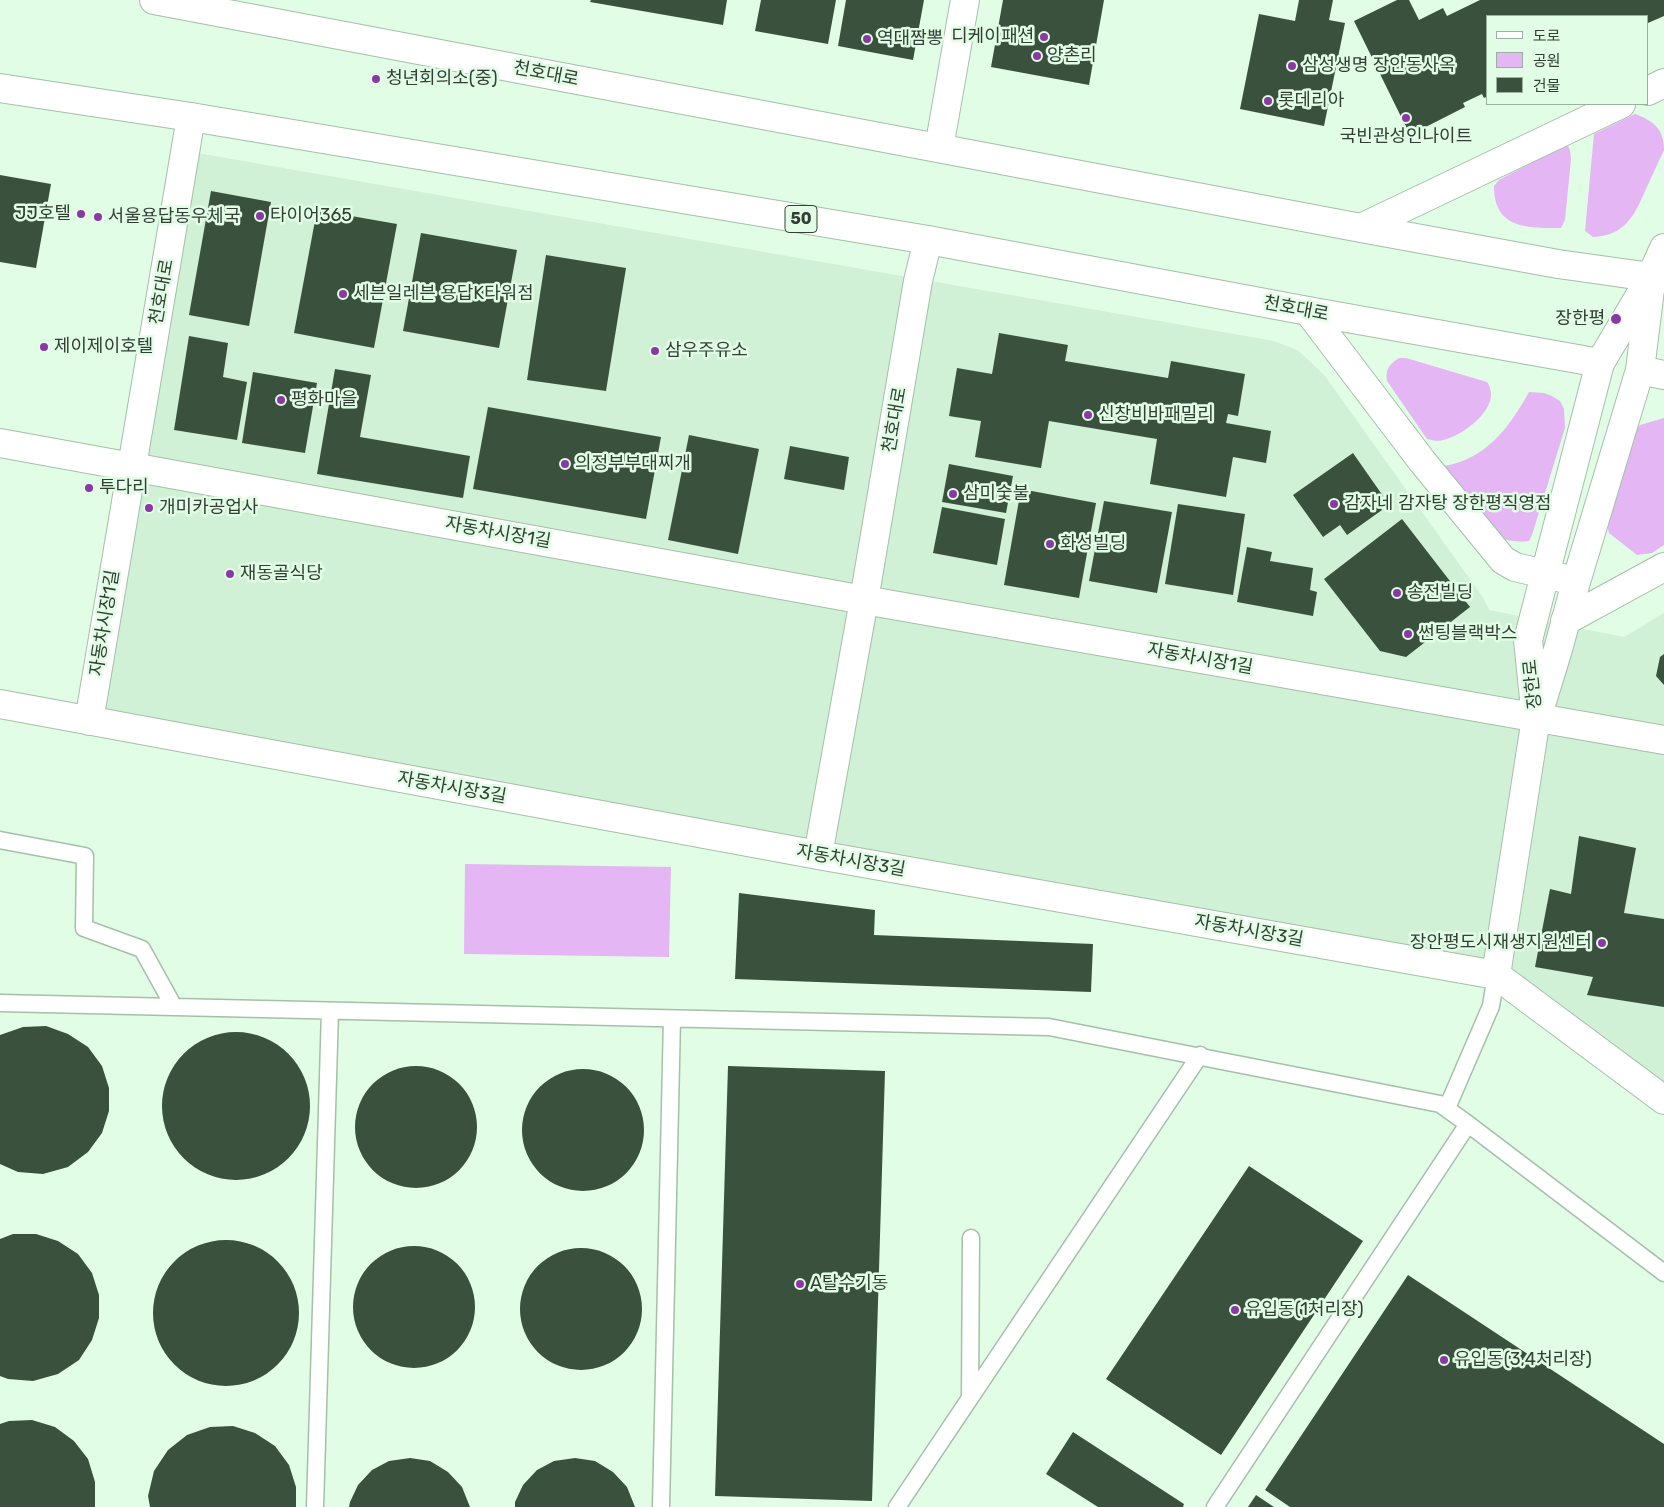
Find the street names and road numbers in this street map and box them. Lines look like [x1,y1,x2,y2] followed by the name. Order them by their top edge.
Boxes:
[511,57,581,91] street label: 천호대로
[785,205,817,232] road number: 50
[146,258,178,326] street label: 천호대로
[1261,292,1331,326] street label: 천호대로
[879,386,911,454] street label: 천호대로
[443,513,553,553] street label: 자동차시장1길
[86,568,124,678] street label: 자동차시장1길
[1145,639,1255,679] street label: 자동차시장1길
[1520,658,1546,710] street label: 장한로
[396,768,508,808] street label: 자동차시장3길
[795,841,907,881] street label: 자동차시장3길
[1193,911,1305,951] street label: 자동차시장3길

